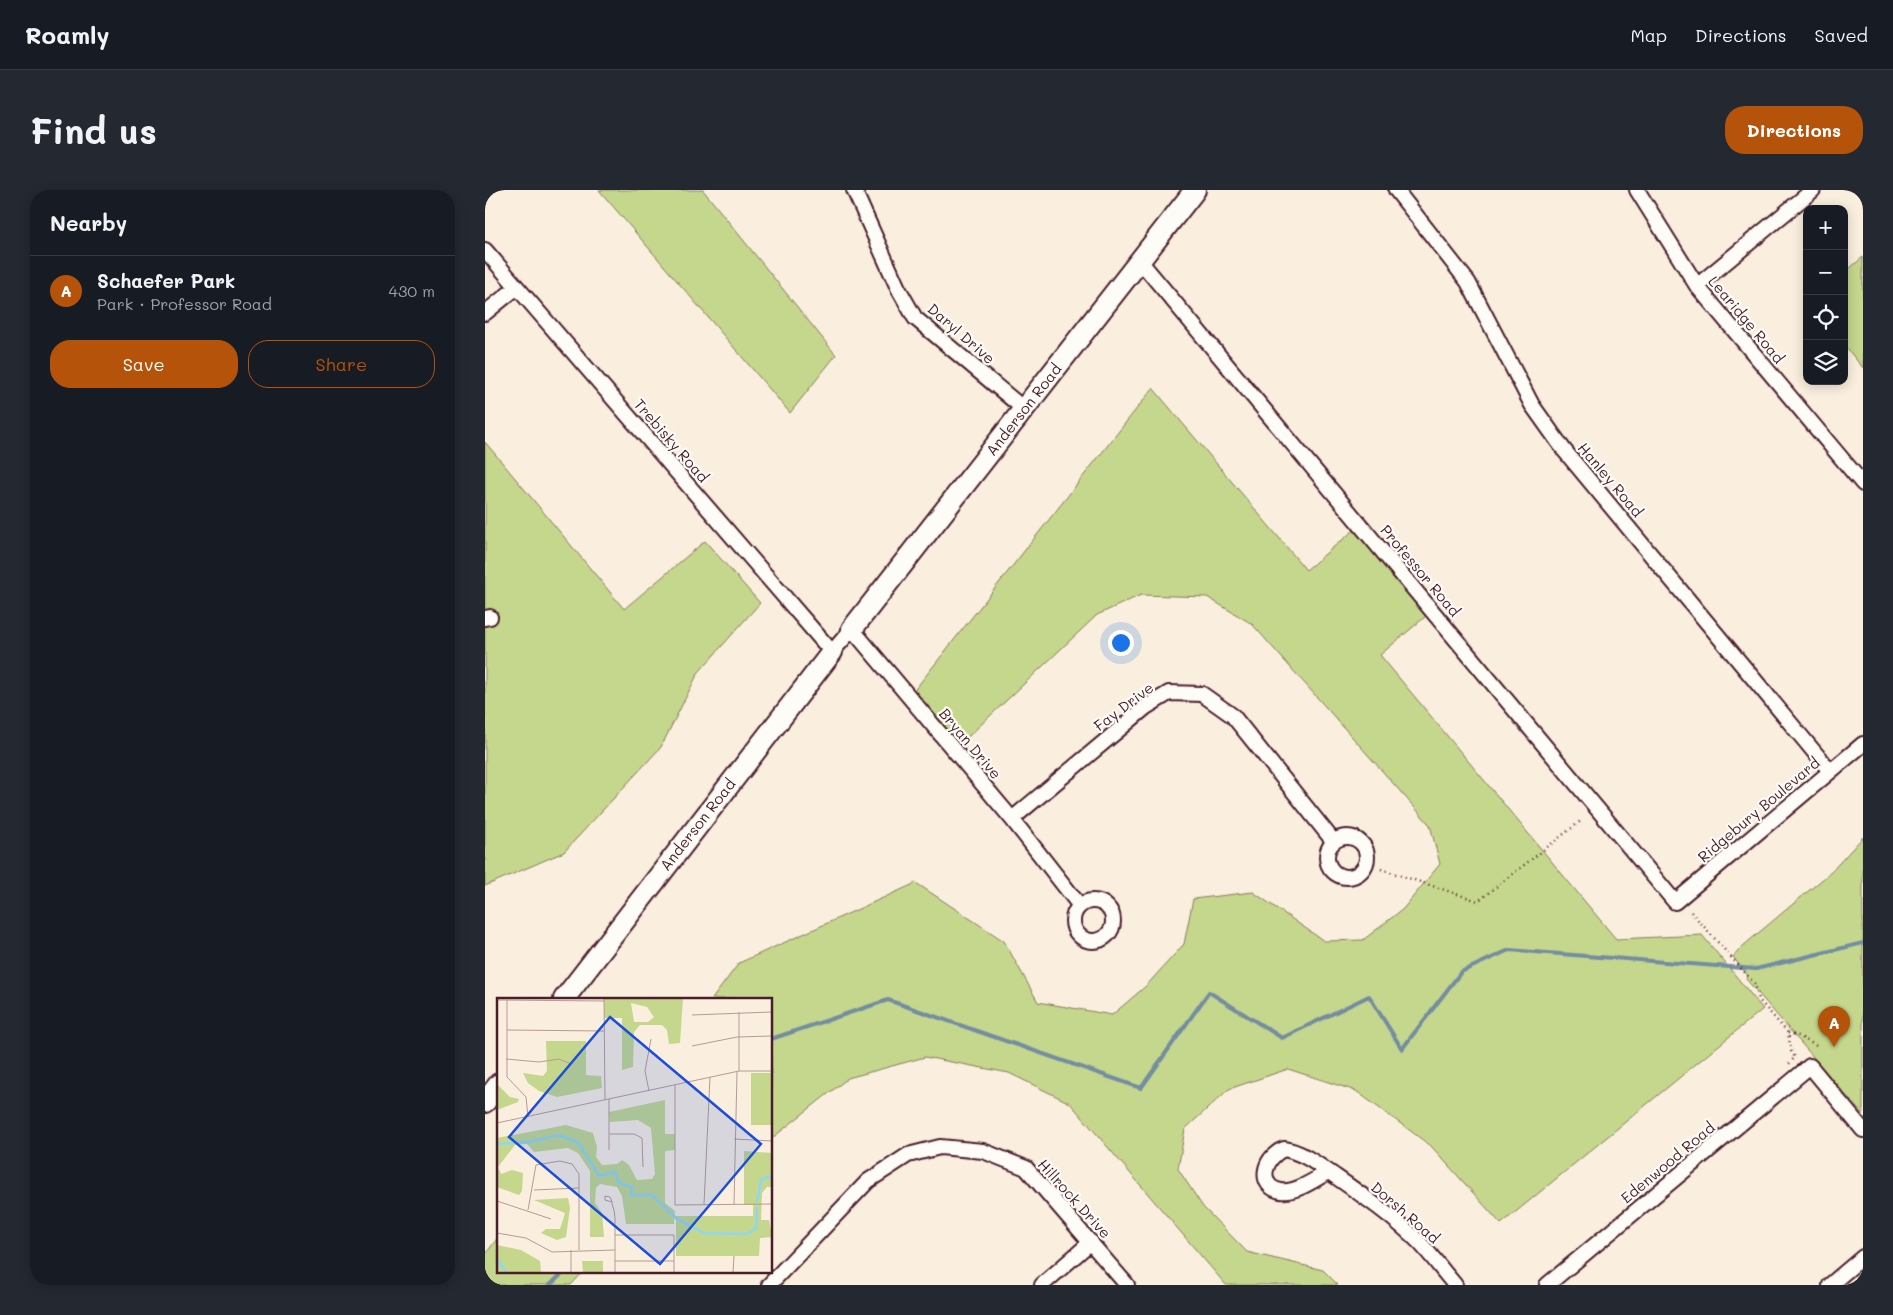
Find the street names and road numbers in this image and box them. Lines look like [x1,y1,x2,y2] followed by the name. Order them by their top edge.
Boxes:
[1704,271,1789,367] street label: Learidge Road
[924,298,1000,368] street label: Daryl Drive
[981,359,1065,460] street label: Anderson Road
[630,394,714,486] street label: Trebisky Road
[1574,438,1648,521] street label: Hanley Road
[1377,520,1465,620] street label: Professor Road
[1089,677,1157,735] street label: Fay Drive
[935,704,1006,783] street label: Bryan Drive
[1693,752,1824,866] street label: Ridgebury Boulevard
[655,774,739,875] street label: Anderson Road
[1616,1117,1719,1207] street label: Edenwood Road
[1034,1154,1116,1242] street label: Hillrock Drive
[1367,1177,1444,1248] street label: Dorsh Road

